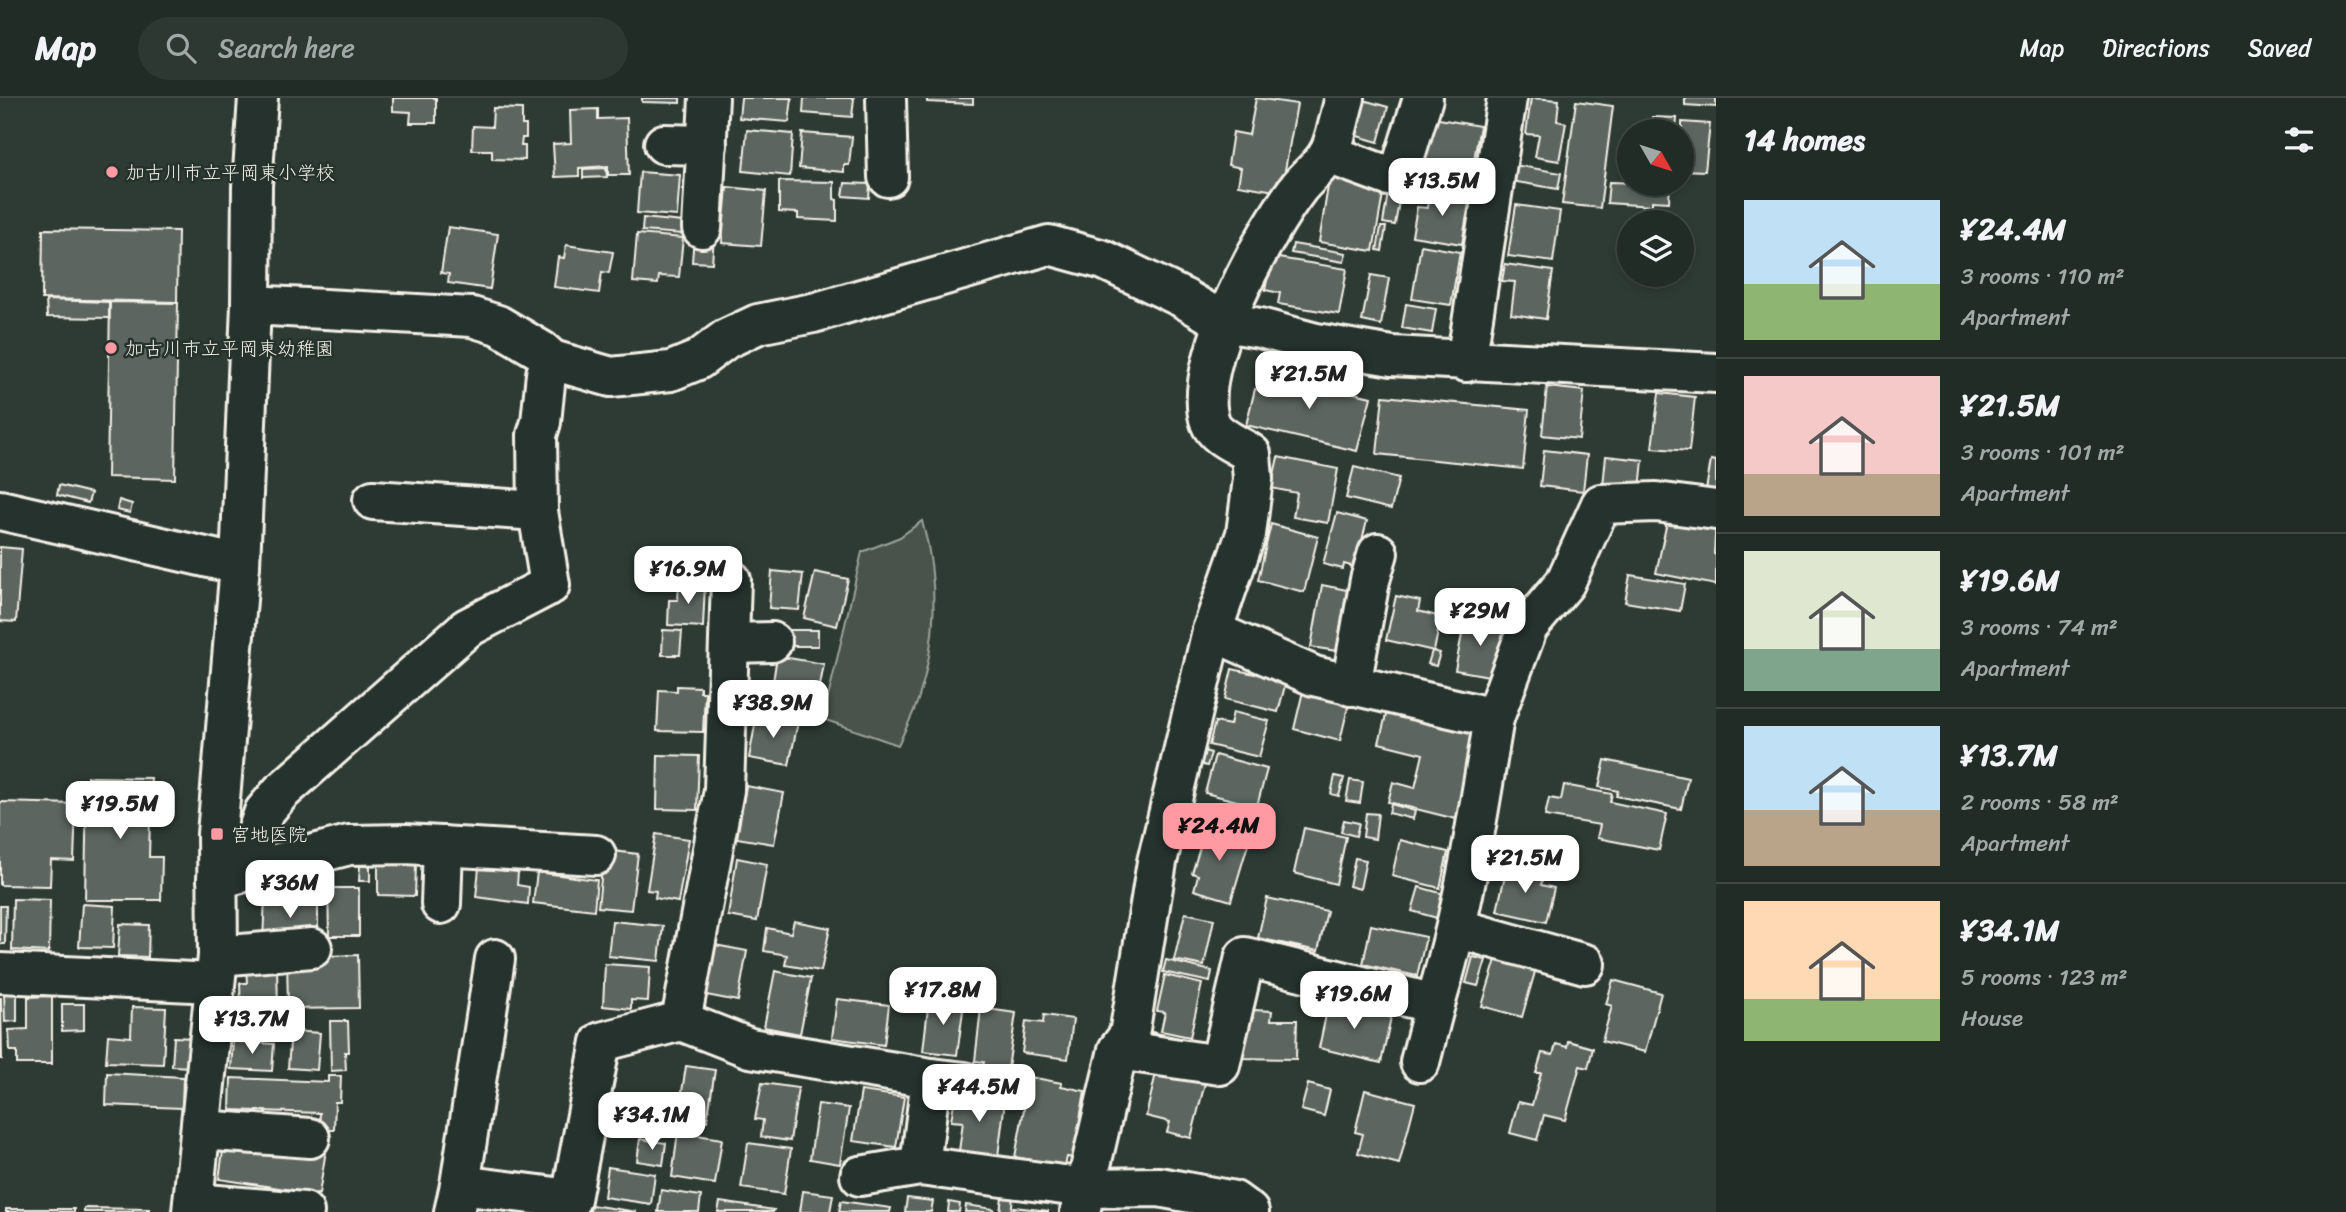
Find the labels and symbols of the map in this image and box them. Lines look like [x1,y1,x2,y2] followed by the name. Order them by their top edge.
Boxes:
[1617,119,1694,196] north arrow
[126,156,335,189] place label: 加古川市立平岡東小学校
[1385,158,1499,218] pin: ¥13.5M
[104,164,120,180] marker: 加古川市立平岡東小学校
[125,332,334,365] place label: 加古川市立平岡東幼稚園
[103,340,119,356] marker: 加古川市立平岡東幼稚園
[1252,352,1366,411] pin: ¥21.5M
[631,546,745,606] pin: ¥16.9M
[1439,588,1521,648] pin: ¥29M
[716,680,830,740] pin: ¥38.9M
[63,782,177,841] pin: ¥19.5M
[1162,804,1276,863] pin: ¥24.4M
[231,818,307,851] place label: 宮地医院
[209,826,225,842] marker: 宮地医院
[1468,836,1582,895] pin: ¥21.5M
[249,860,331,920] pin: ¥36M
[886,968,1000,1027] pin: ¥17.8M
[1297,972,1411,1031] pin: ¥19.6M
[195,996,309,1056] pin: ¥13.7M
[922,1065,1036,1124] pin: ¥44.5M
[595,1093,709,1152] pin: ¥34.1M

